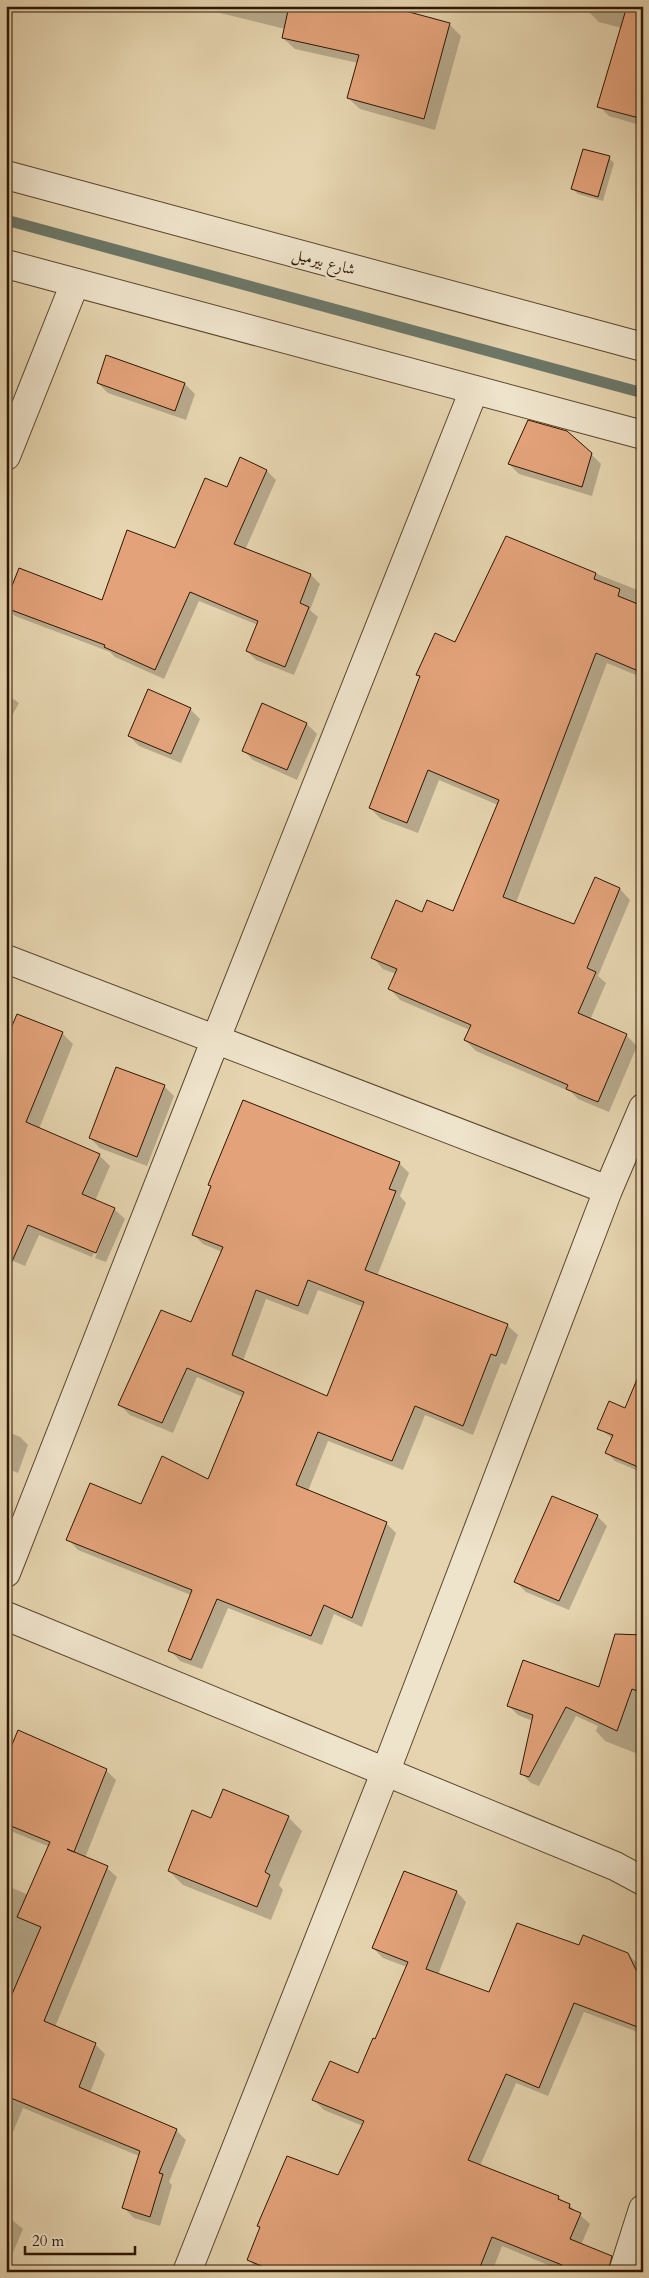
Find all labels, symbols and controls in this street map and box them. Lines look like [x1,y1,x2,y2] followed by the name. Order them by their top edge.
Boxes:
[289,243,358,283] street label: شارع بيرميل
[25,2223,135,2255] scale bar
[32,2231,64,2251] text: 20 m

